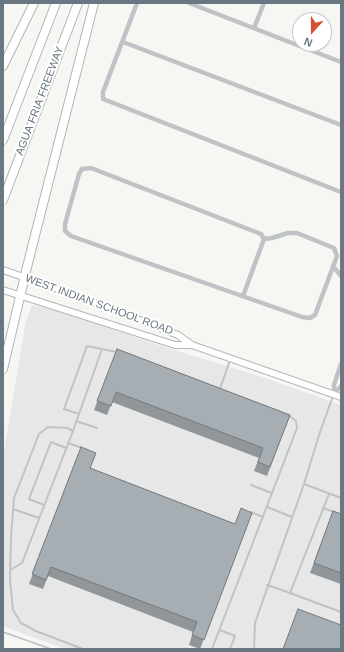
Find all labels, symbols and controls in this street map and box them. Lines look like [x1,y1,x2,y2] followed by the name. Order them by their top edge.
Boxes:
[292,12,332,52] north arrow
[302,35,314,49] text: N
[13,45,67,157] street label: AGUA FRIA FREEWAY
[23,272,175,338] street label: WEST INDIAN SCHOOL ROAD

